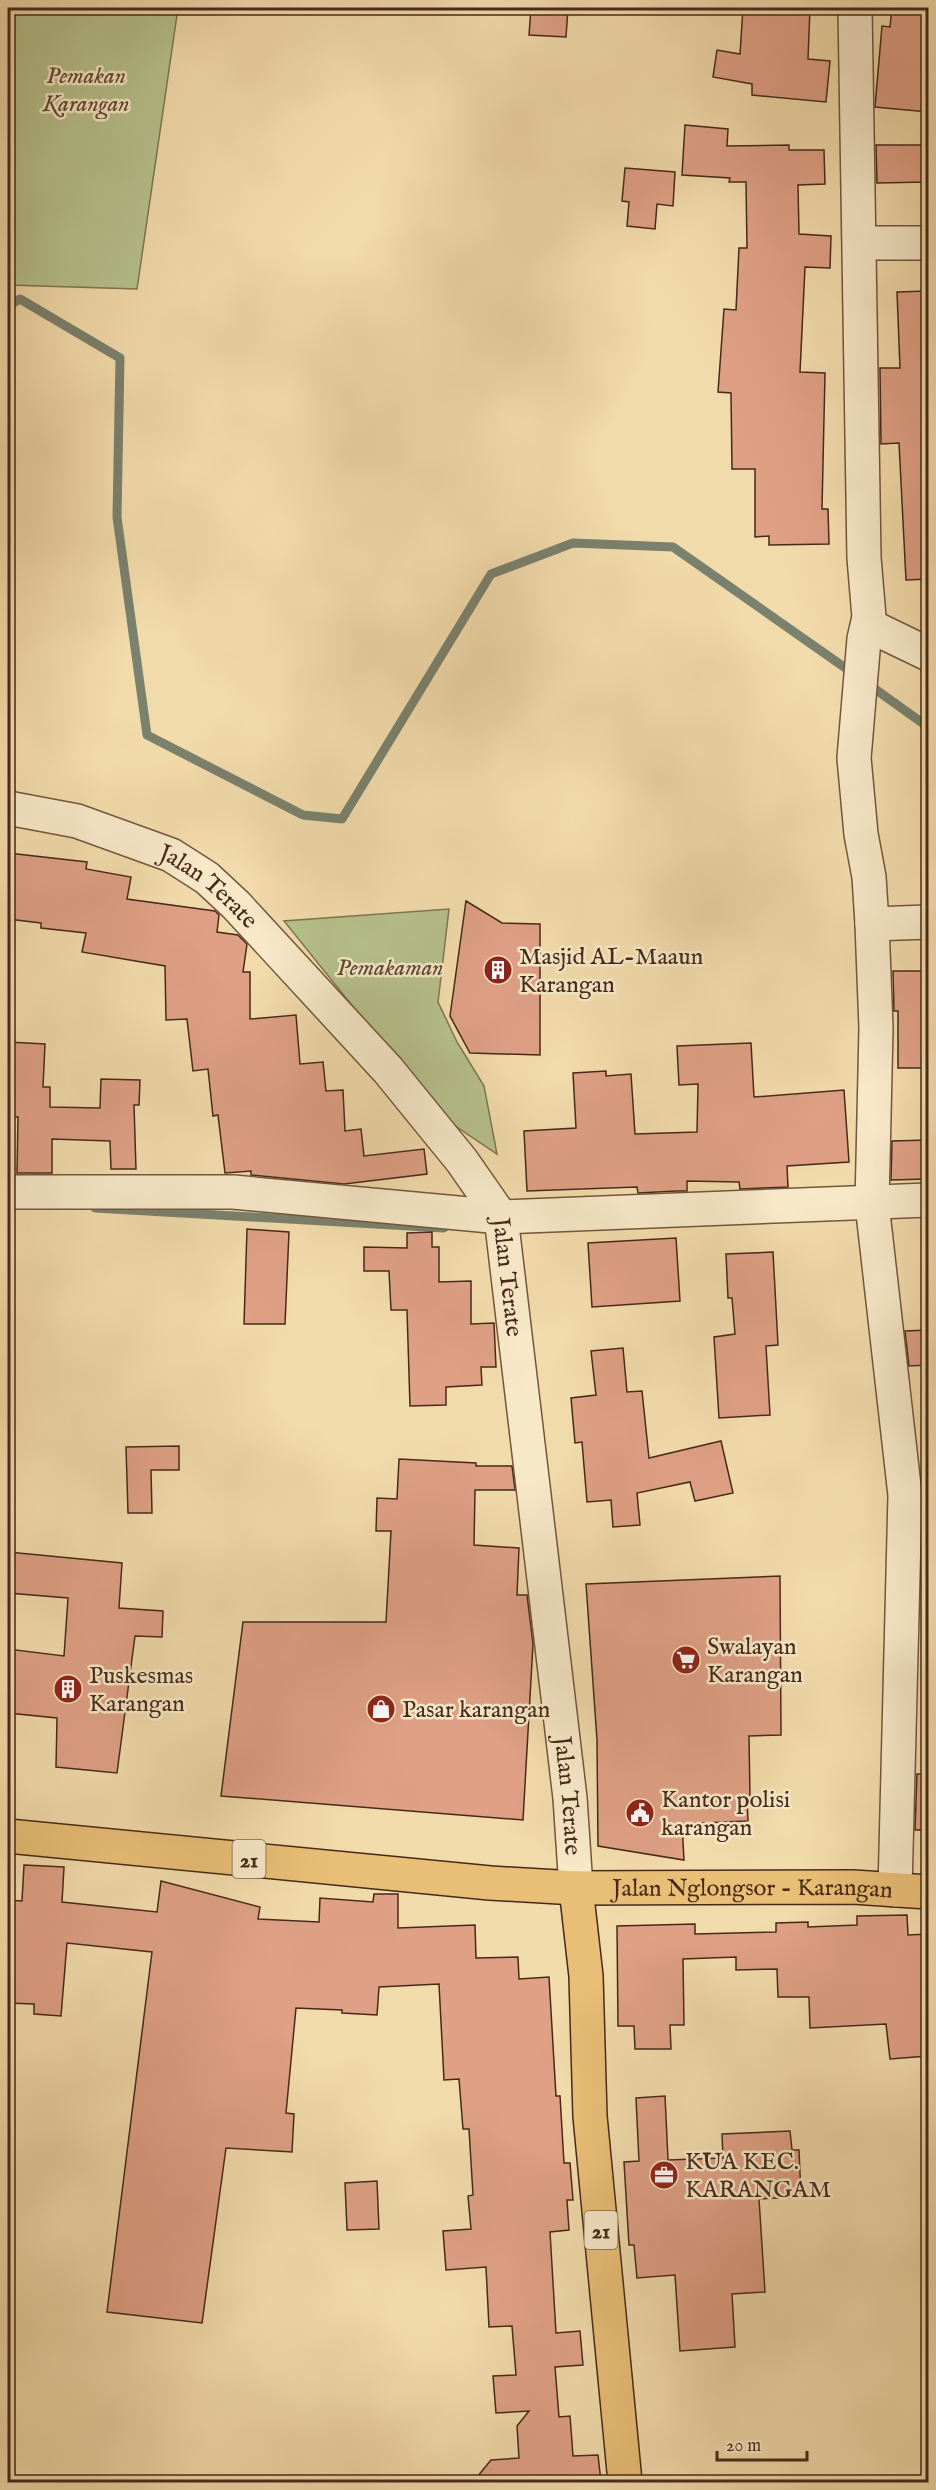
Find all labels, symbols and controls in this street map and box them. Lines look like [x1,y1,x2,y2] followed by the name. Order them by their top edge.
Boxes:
[41,61,130,120] park label: Pemakan Karangan
[152,837,264,936] street label: Jalan Terate
[519,942,704,1001] place label: Masjid AL-Maaun Karangan
[336,953,444,984] park label: Pemakaman
[482,954,514,986] building icon: Masjid AL-Maaun Karangan
[484,1213,529,1338] street label: Jalan Terate
[707,1632,803,1691] place label: Swalayan Karangan
[670,1644,702,1676] supermarket icon: Swalayan Karangan
[89,1661,193,1720] place label: Puskesmas Karangan
[52,1673,84,1705] building icon: Puskesmas Karangan
[365,1693,397,1725] shop icon: Pasar karangan
[402,1695,551,1726] place label: Pasar karangan
[545,1732,588,1856] street label: Jalan Terate
[661,1785,790,1844] place label: Kantor polisi karangan
[624,1797,656,1829] public building icon: Kantor polisi karangan
[232,1840,266,1878] road number: 21
[609,1873,894,1907] street label: Jalan Nglongsor - Karangan
[685,2147,831,2206] place label: KUA KEC. KARANGAM
[648,2159,680,2191] office icon: KUA KEC. KARANGAM
[584,2211,618,2249] road number: 21
[717,2424,807,2462] scale bar
[726,2435,761,2458] text: 20 m

